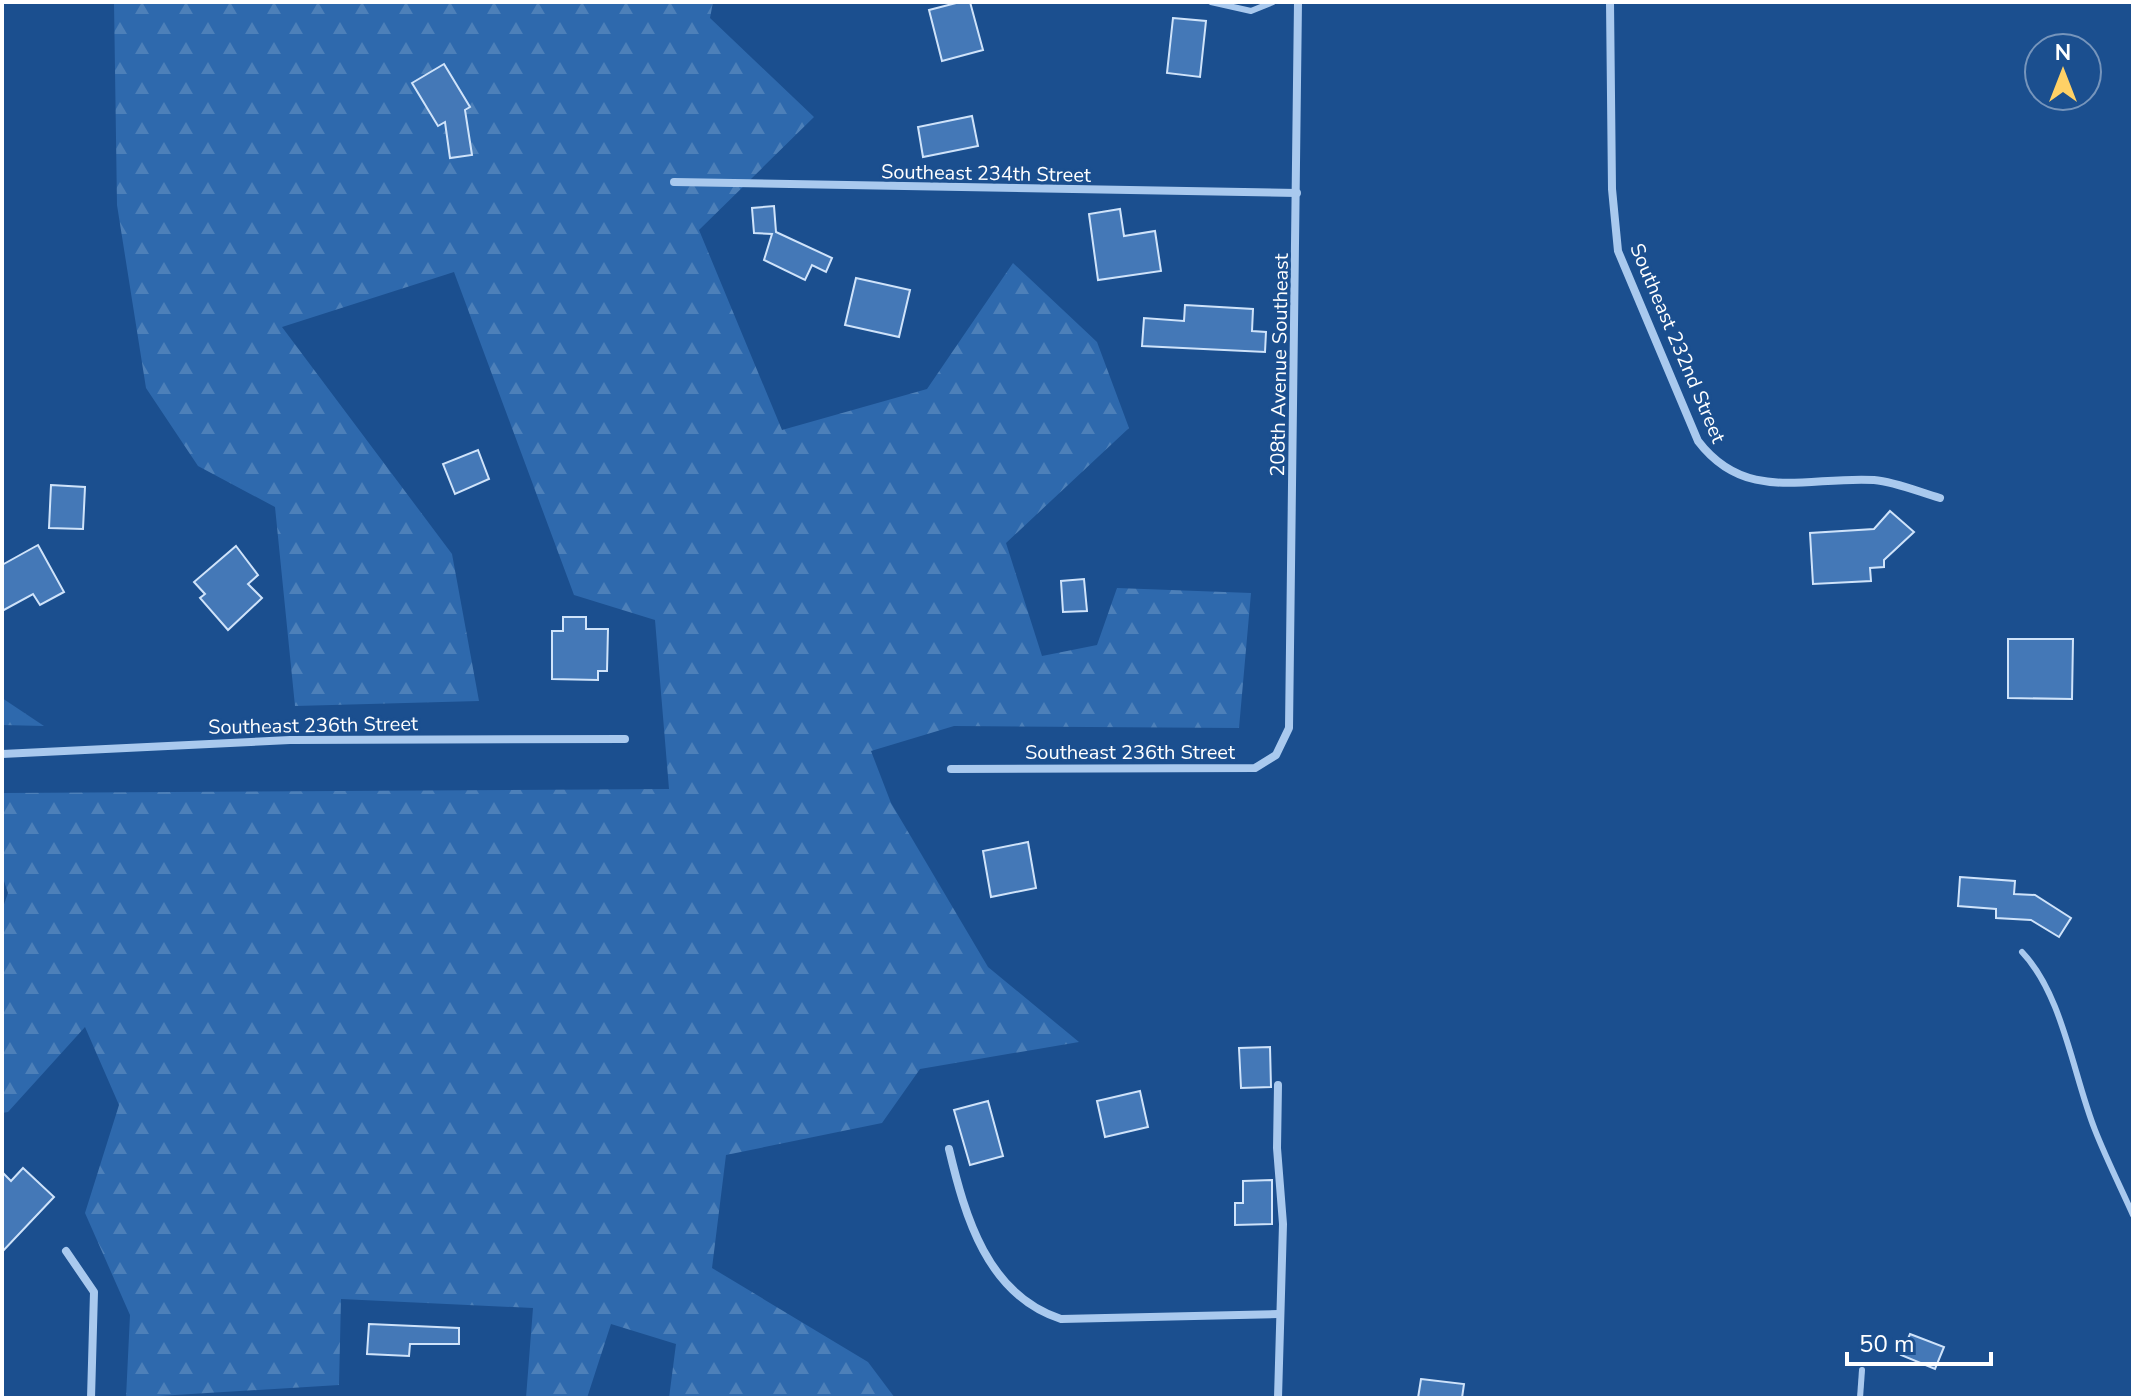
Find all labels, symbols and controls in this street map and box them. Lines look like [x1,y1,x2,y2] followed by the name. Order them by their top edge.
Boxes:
[2023,32,2103,112] north arrow
[2055,38,2071,68] text: N
[881,158,1092,189] street label: Southeast 234th Street
[1623,239,1732,448] street label: Southeast 232nd Street
[1264,252,1295,477] street label: 208th Avenue Southeast
[208,710,419,741] street label: Southeast 236th Street
[1025,739,1236,766] street label: Southeast 236th Street
[1847,1316,1991,1366] scale bar
[1859,1328,1915,1360] text: 50 m

